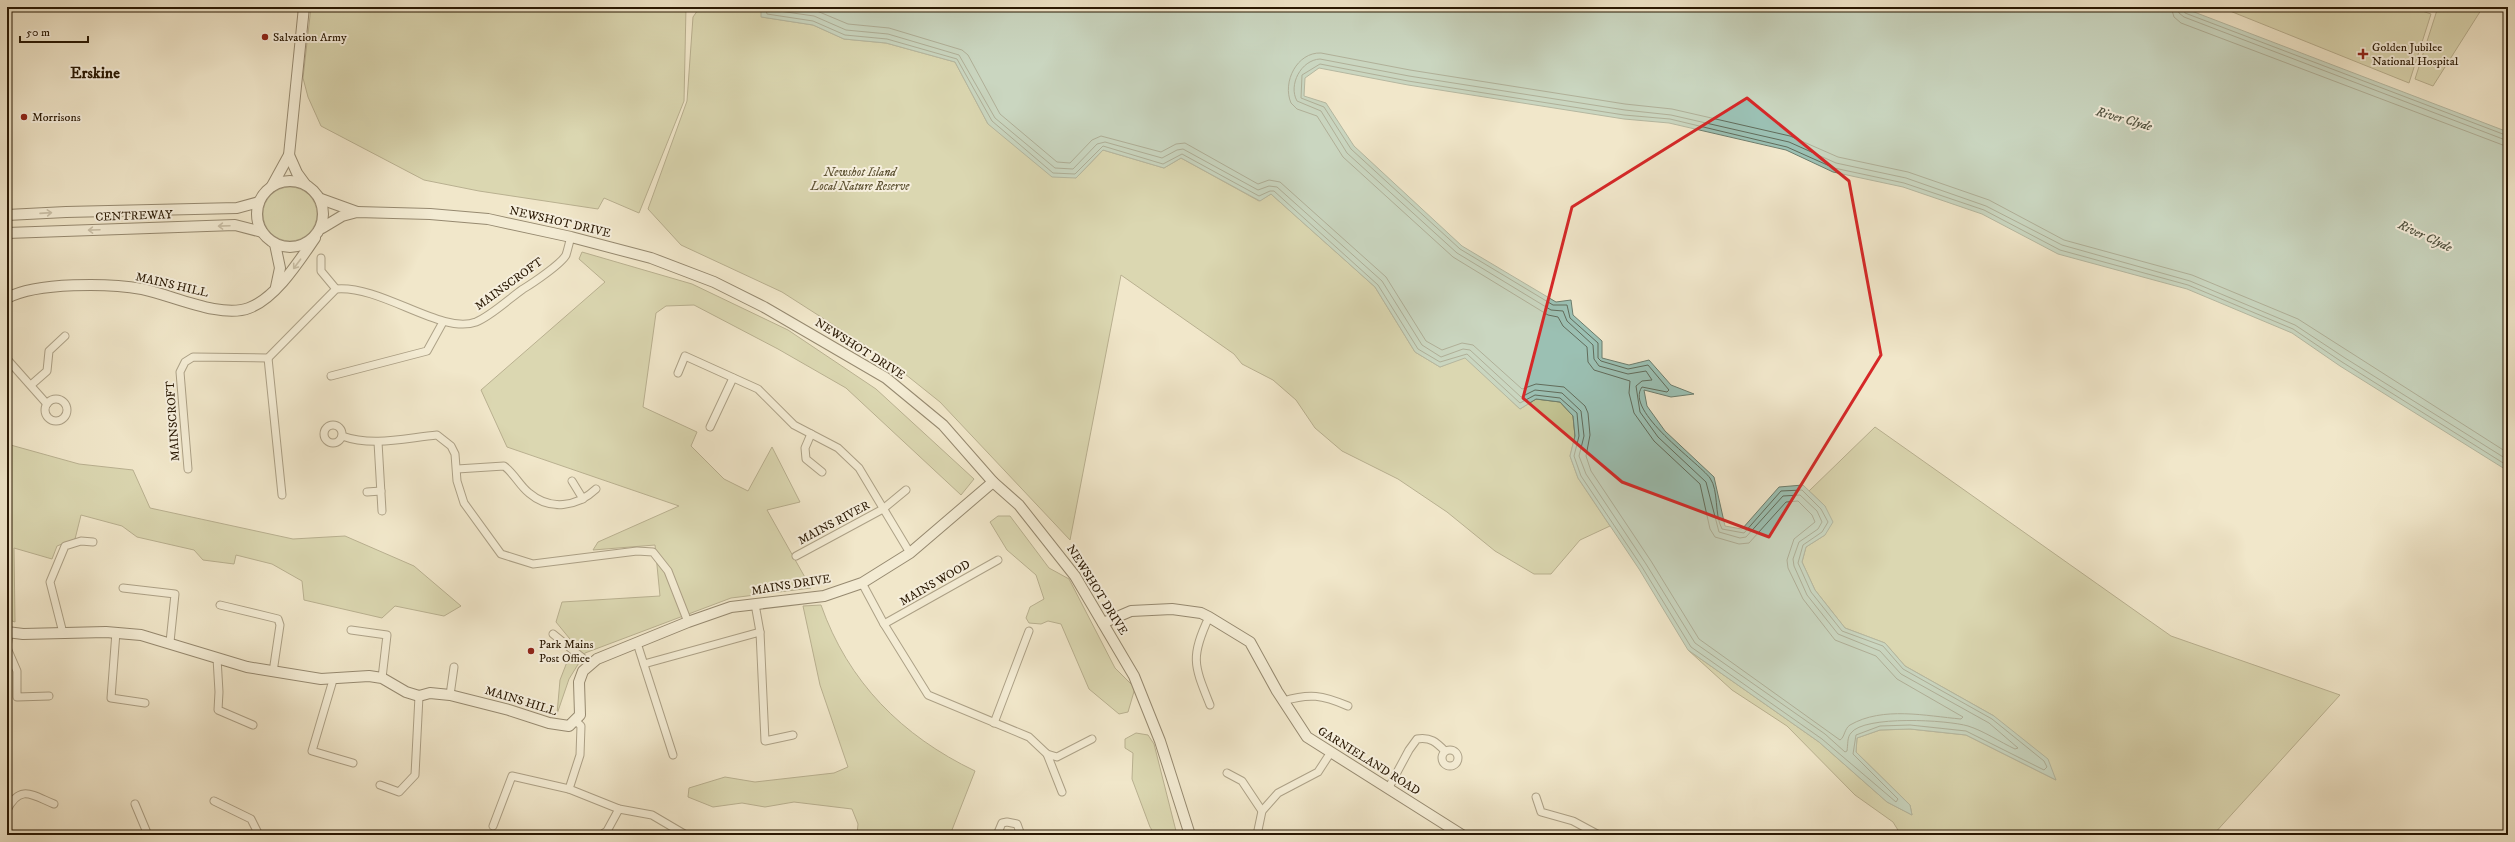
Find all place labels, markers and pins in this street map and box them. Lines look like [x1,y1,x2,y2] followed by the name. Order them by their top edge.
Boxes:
[273,30,347,45] place label: Salvation Army
[260,32,270,42] marker: Salvation Army
[2372,40,2459,69] place label: Golden Jubilee National Hospital
[2357,48,2369,60] marker: Golden Jubilee National Hospital
[32,110,81,125] place label: Morrisons
[19,112,29,122] marker: Morrisons
[539,637,593,666] place label: Park Mains Post Office
[526,646,536,656] marker: Park Mains Post Office

